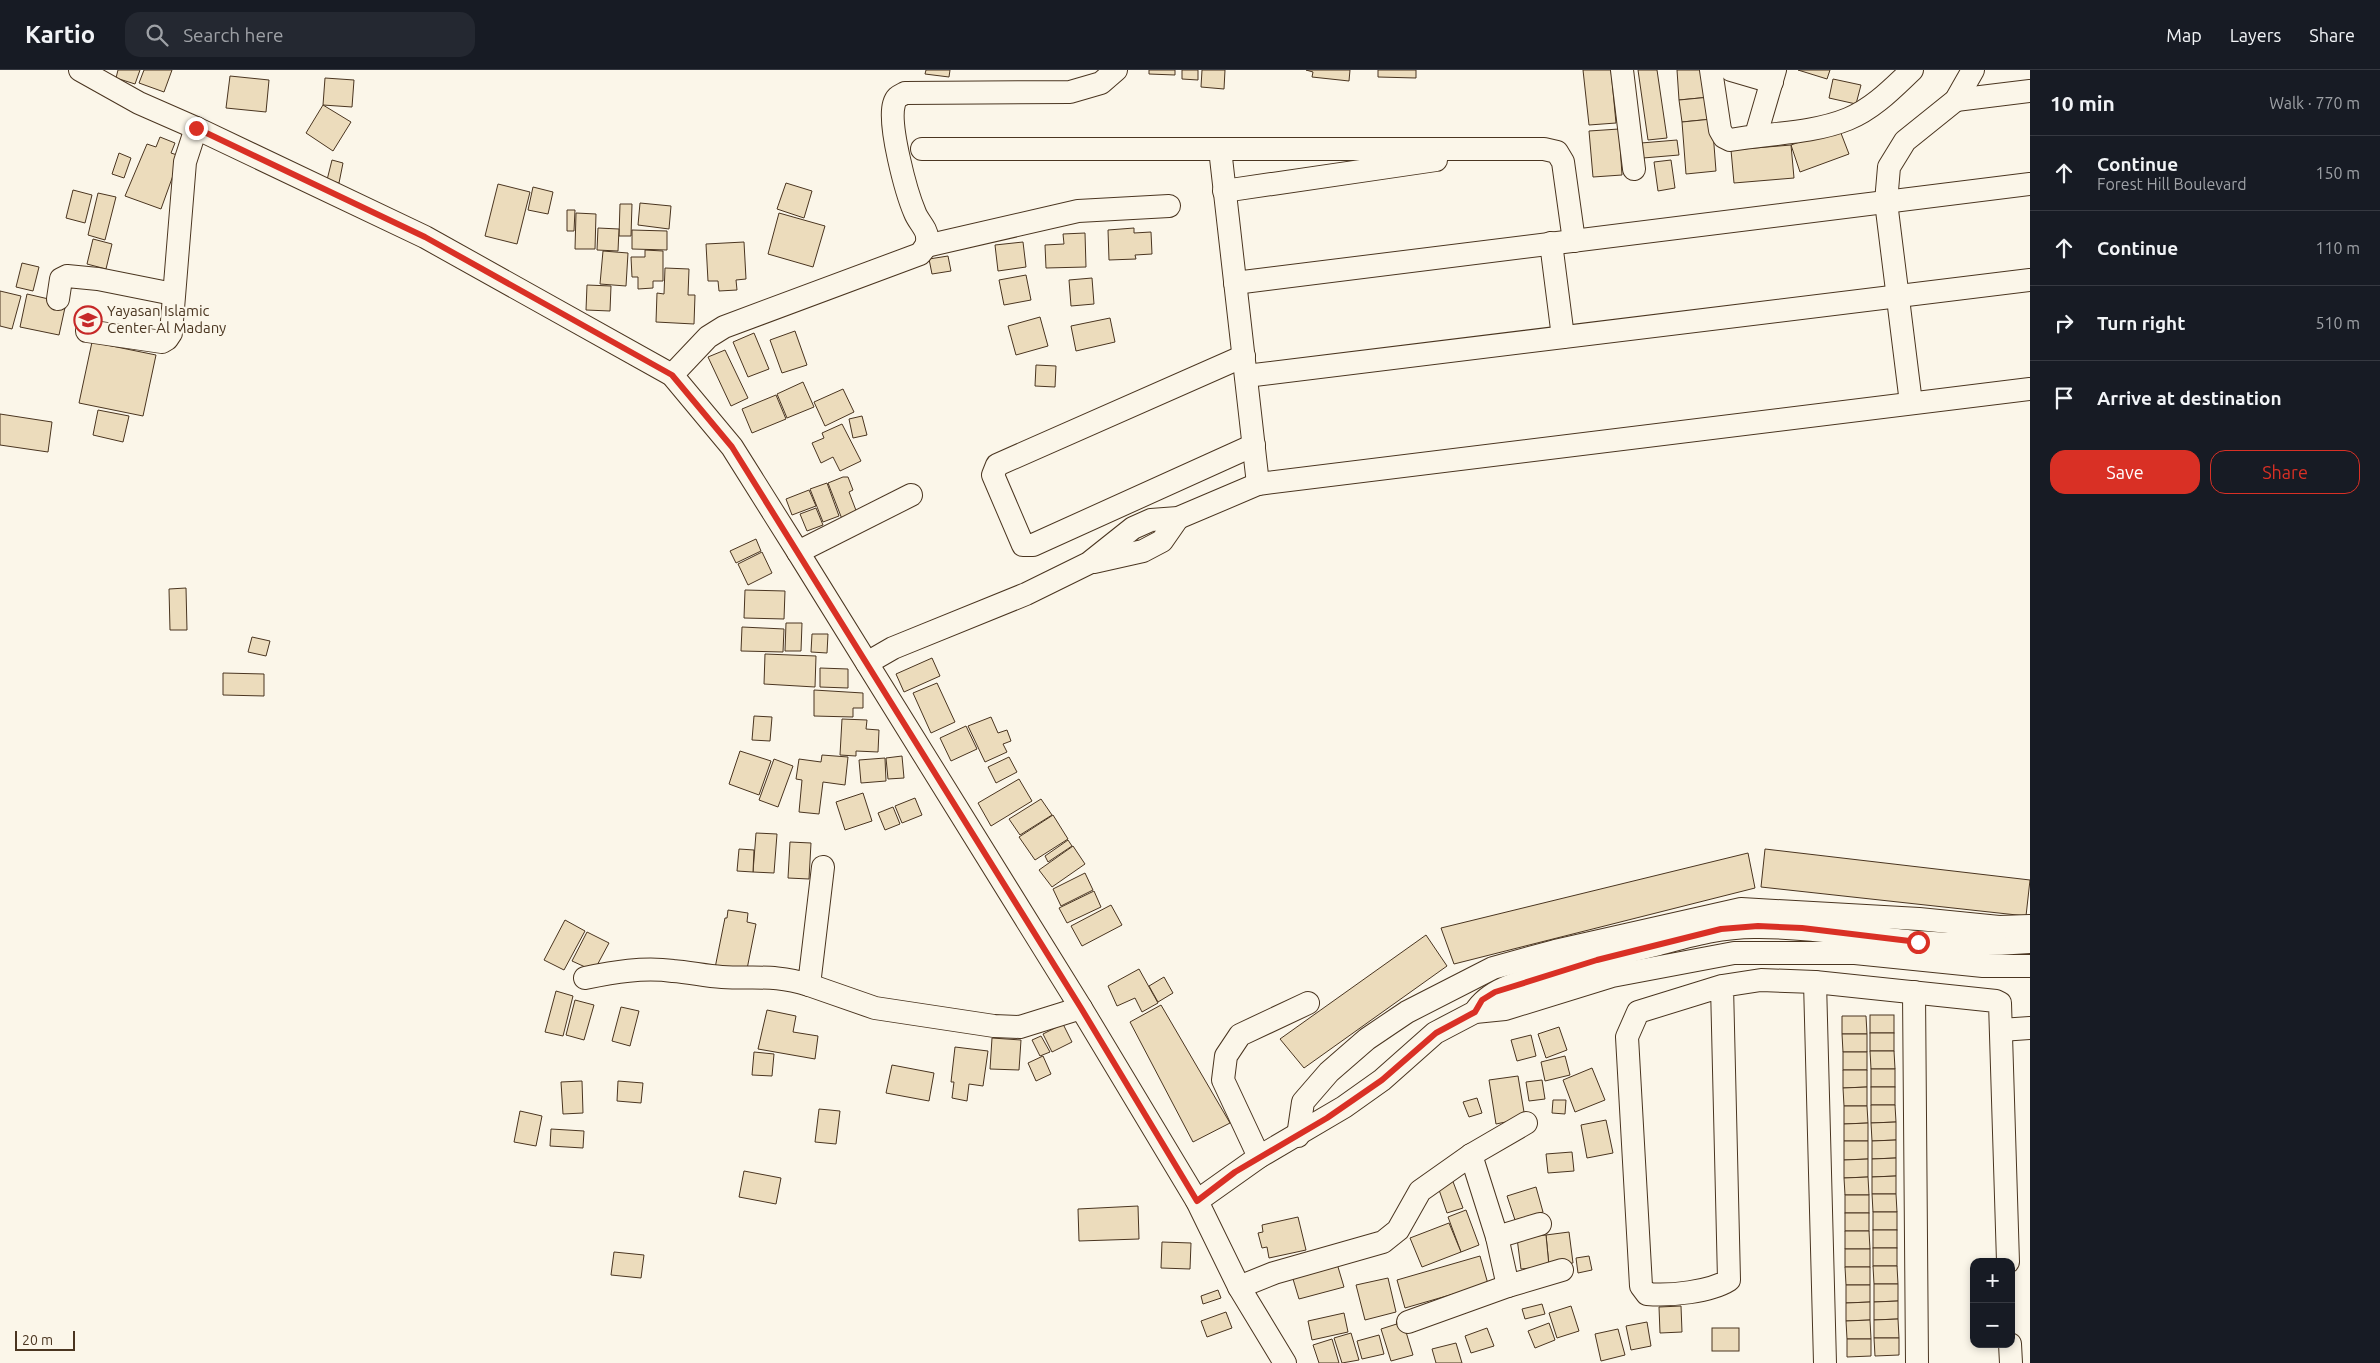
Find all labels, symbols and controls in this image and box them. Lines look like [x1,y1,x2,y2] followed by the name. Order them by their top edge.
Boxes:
[125,12,475,57] search box
[25,21,95,48] text: Kartio
[143,21,171,49] icon: search
[183,24,284,46] text: Search here
[2166,25,2202,45] text: Map
[2230,25,2281,45] text: Layers
[2309,25,2355,45] text: Share
[2050,91,2115,115] text: 10 min
[2269,94,2360,112] text: Walk · 770 m
[185,117,208,140] route end
[2097,153,2178,175] text: Continue
[2050,159,2078,187] icon: ahead
[2315,164,2360,182] text: 150 m
[2097,175,2247,193] text: Forest Hill Boulevard
[2050,234,2078,262] icon: ahead
[2097,237,2178,259] text: Continue
[2315,239,2360,257] text: 110 m
[107,302,226,336] place label: Yayasan Islamic Center Al Madany
[73,305,103,335] school or university icon: Yayasan Islamic Center Al Madany
[2050,309,2078,337] icon: right
[2097,312,2185,334] text: Turn right
[2315,314,2360,332] text: 510 m
[2050,384,2078,412] icon: arrive
[2097,387,2282,409] text: Arrive at destination
[2050,450,2200,494] button: Save
[2210,450,2360,494] button: Share
[1907,931,1930,954] route start
[1970,1258,2015,1348] map controls
[1970,1258,2015,1303] button: +
[1970,1303,2015,1348] button: −
[15,1328,75,1351] scale bar
[22,1332,53,1348] text: 20 m

